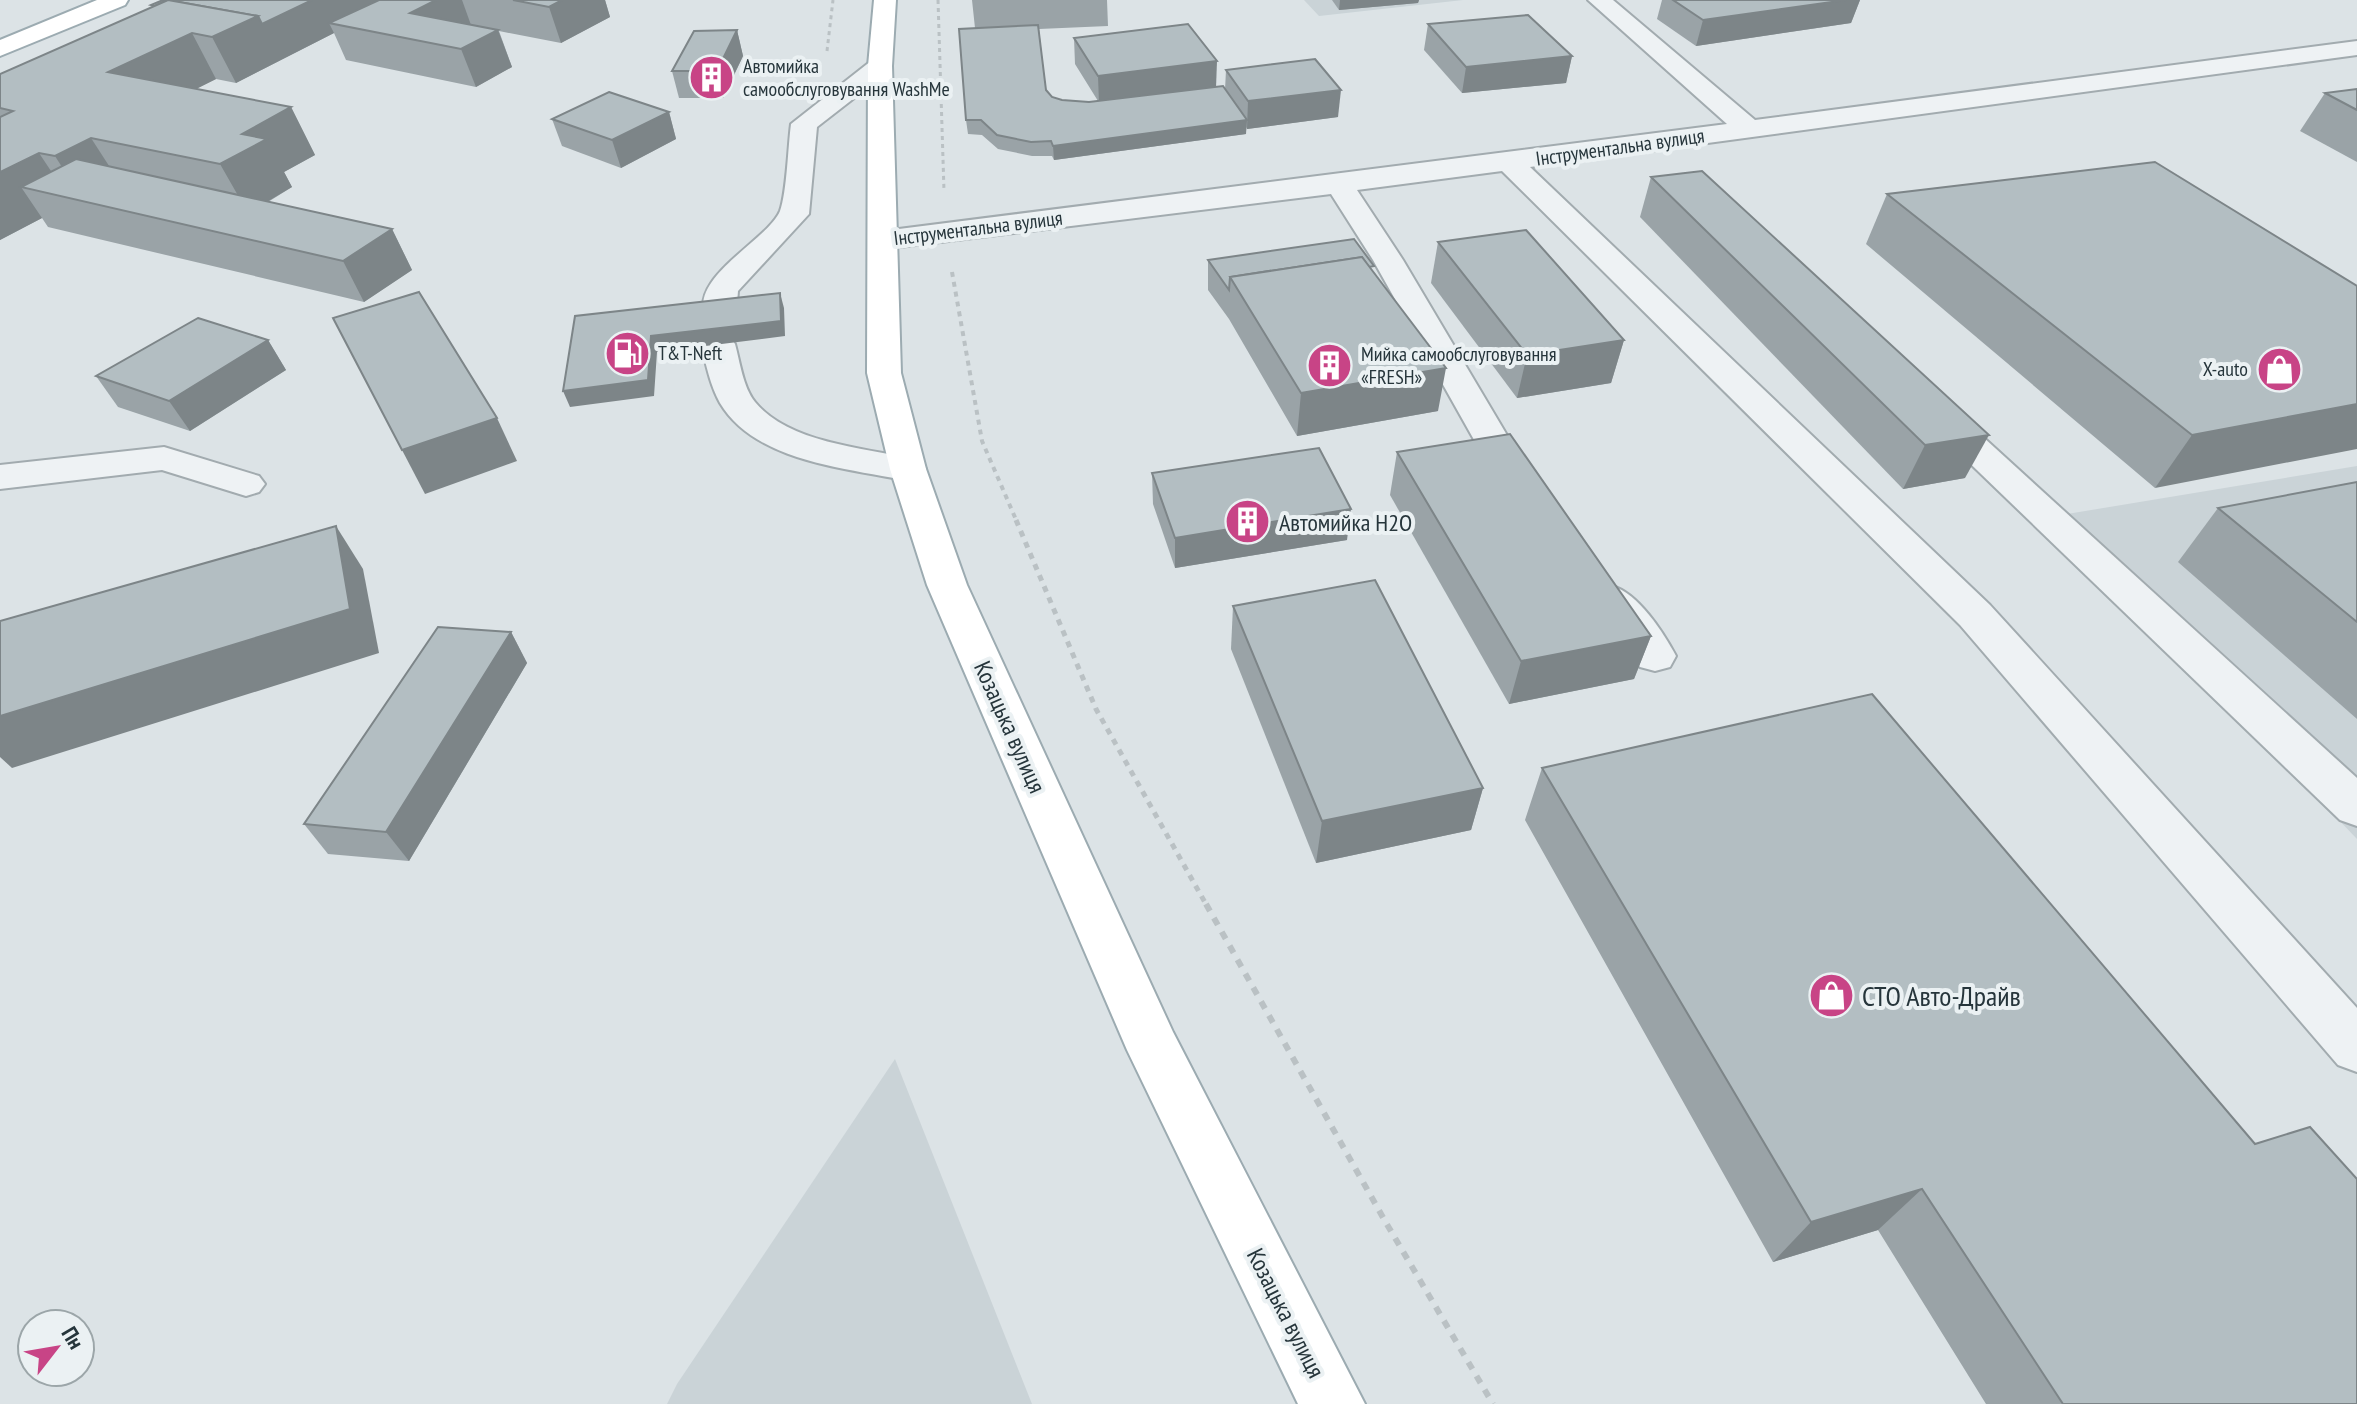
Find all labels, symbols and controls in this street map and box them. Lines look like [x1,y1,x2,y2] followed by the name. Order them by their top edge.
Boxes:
[688,53,736,101] building icon: Автомийка самообслуговування WashMe
[743,53,950,102] place label: Автомийка самообслуговування WashMe
[1534,122,1706,172] street label: Інструментальна вулиця
[892,205,1064,251] street label: Інструментальна вулиця
[603,329,651,377] fuel station icon: T&T-Neft
[658,340,723,366] place label: T&T-Neft
[1306,341,1354,389] building icon: Мийка самообслуговування «FRESH»
[1361,341,1556,390] place label: Мийка самообслуговування «FRESH»
[2255,345,2303,393] shop icon: X-auto
[2203,356,2248,382] place label: X-auto
[1224,498,1272,546] building icon: Автомийка H2O
[1279,507,1412,538] place label: Автомийка H2O
[967,656,1053,798] street label: Козацька вулиця
[1807,971,1855,1019] shop icon: СТО Авто-Драйв
[1862,977,2021,1014] place label: СТО Авто-Драйв
[1240,1243,1332,1383] street label: Козацька вулиця
[16,1308,96,1388] north arrow
[56,1321,91,1354] text: Пн

